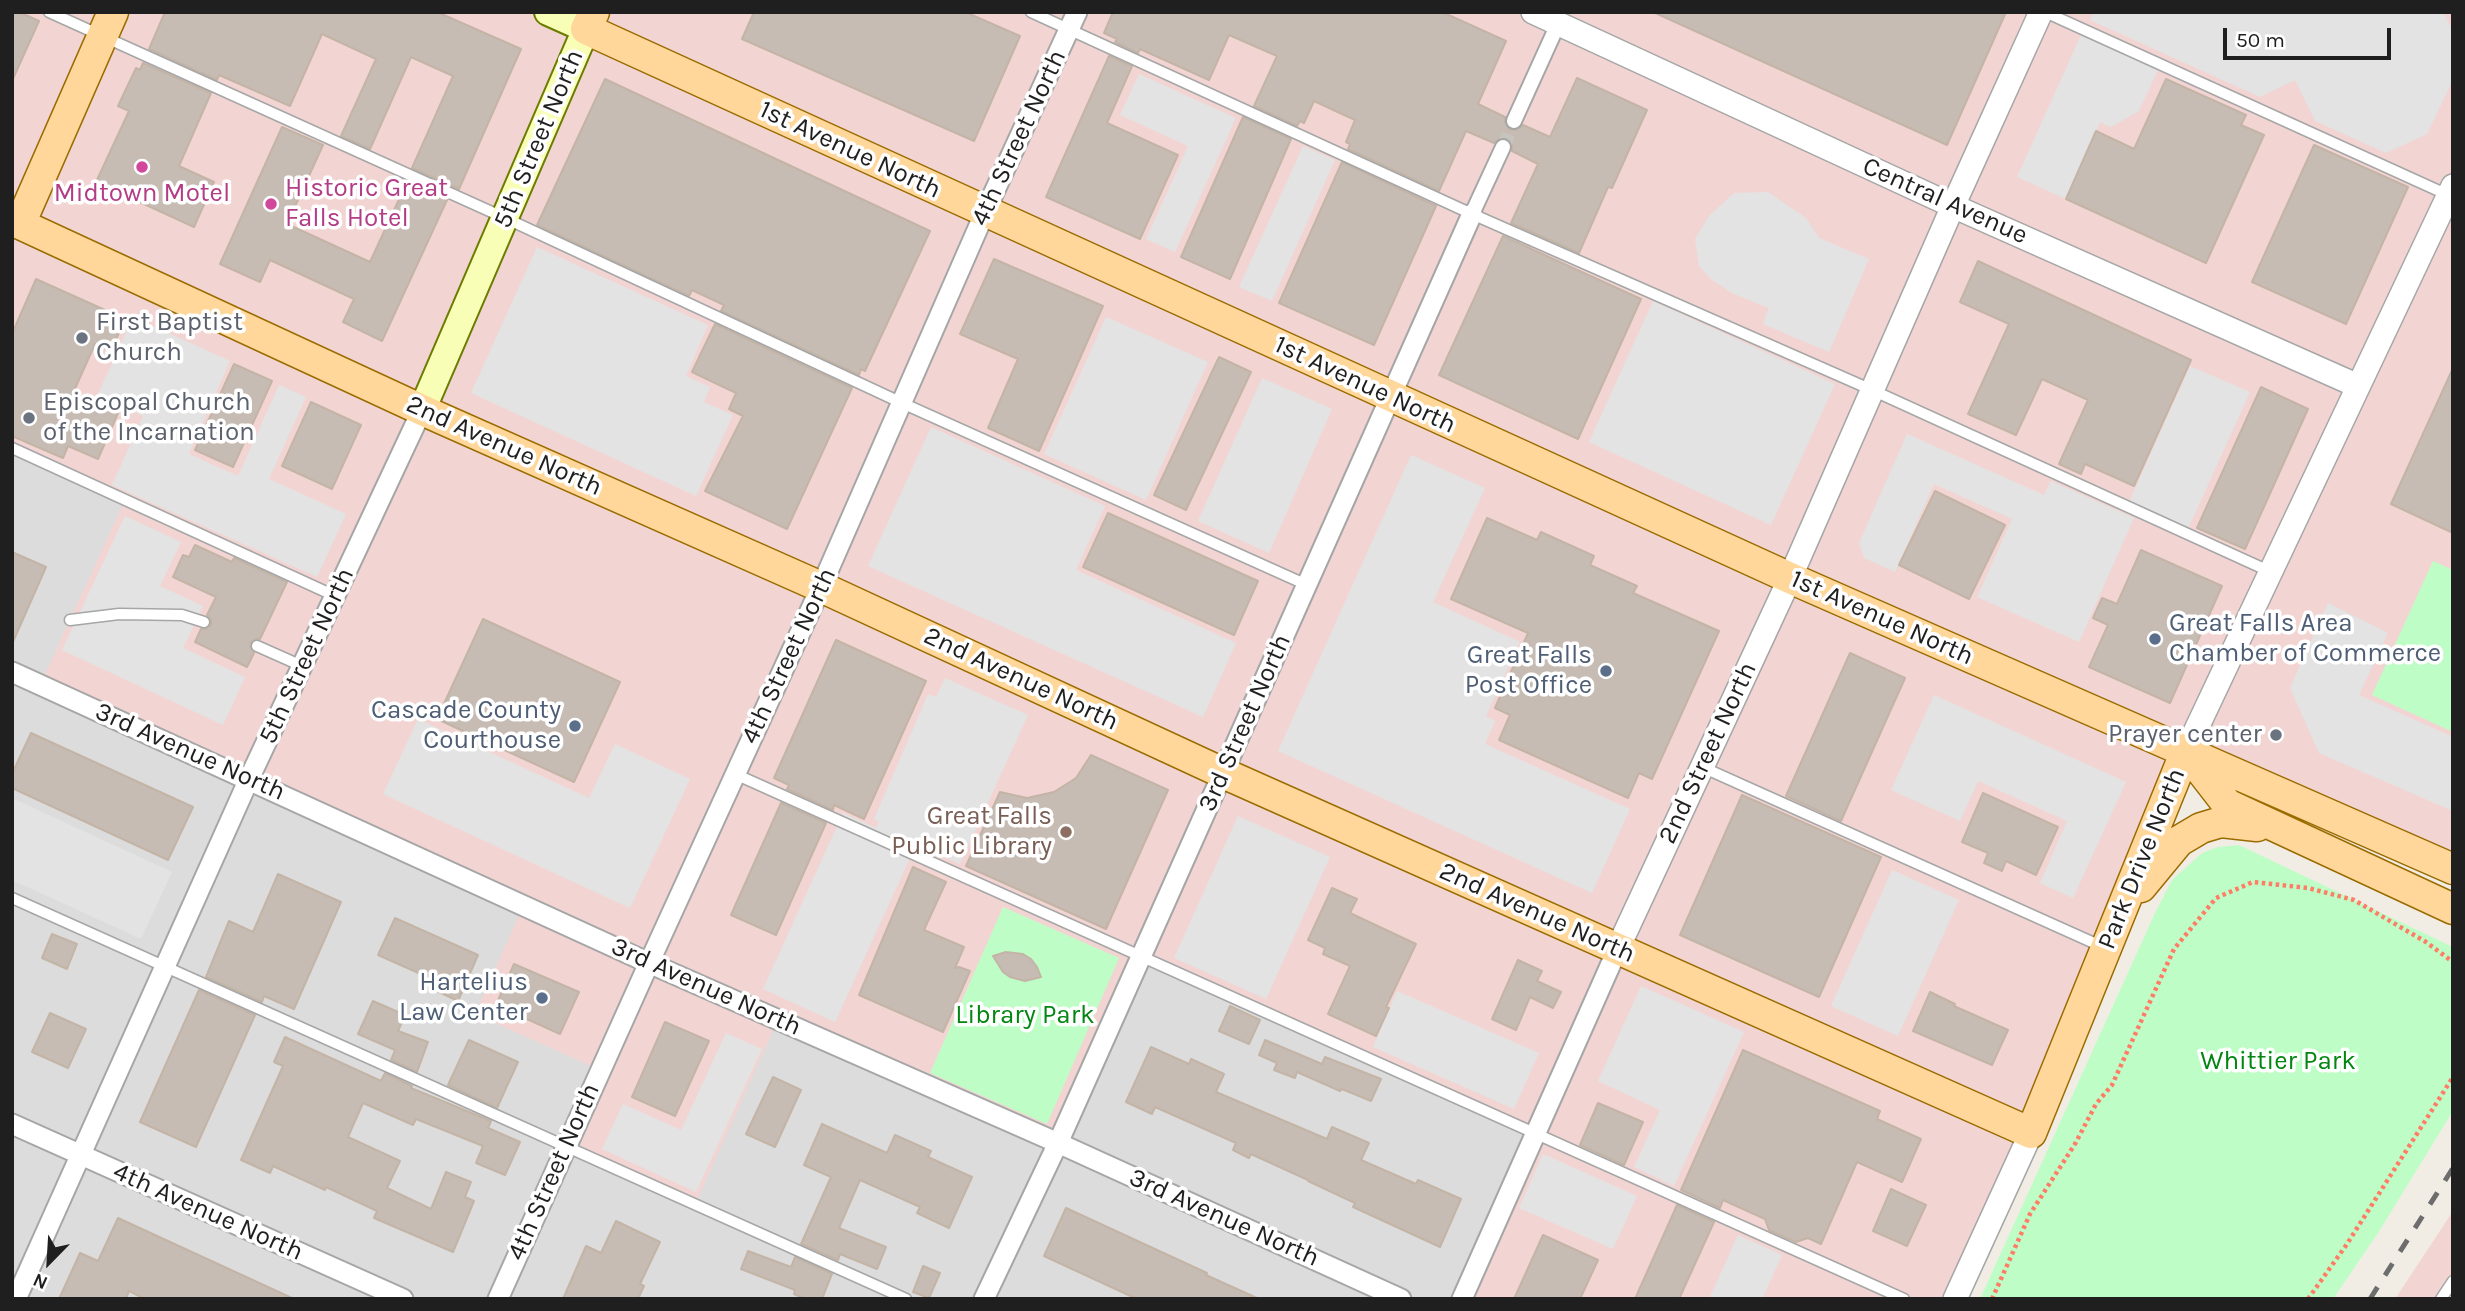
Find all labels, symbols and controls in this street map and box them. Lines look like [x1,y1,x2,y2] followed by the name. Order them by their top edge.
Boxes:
[2227,14,2395,58] scale bar
[2236,28,2285,52] text: 50 m
[487,45,591,233] street label: 5th Street North
[965,45,1073,231] street label: 4th Street North
[754,94,946,206] street label: 1st Avenue North
[1858,151,2032,251] street label: Central Avenue
[134,159,150,175] marker: Midtown Motel
[285,173,448,234] place label: Historic Great Falls Hotel
[54,178,230,210] place label: Midtown Motel
[263,196,279,212] marker: Historic Great Falls Hotel
[96,307,243,368] place label: First Baptist Church
[1269,329,1461,441] street label: 1st Avenue North
[74,330,90,346] marker: First Baptist Church
[43,387,255,448] place label: Episcopal Church of the Incarnation
[401,389,607,503] street label: 2nd Avenue North
[21,410,37,426] marker: Episcopal Church of the Incarnation
[253,563,361,749] street label: 5th Street North
[735,563,843,749] street label: 4th Street North
[1786,564,1978,672] street label: 1st Avenue North
[2169,608,2441,670] place label: Great Falls Area Chamber of Commerce
[919,620,1123,738] street label: 2nd Avenue North
[1192,630,1298,816] street label: 3rd Street North
[2147,631,2163,647] marker: Great Falls Area Chamber of Commerce
[1465,640,1592,702] place label: Great Falls Post Office
[1652,657,1764,849] street label: 2nd Street North
[1598,663,1614,679] marker: Great Falls Post Office
[371,695,561,756] place label: Cascade County Courthouse
[90,696,290,808] street label: 3rd Avenue North
[567,718,583,734] marker: Cascade County Courthouse
[2108,719,2262,751] place label: Prayer center
[2268,727,2284,743] marker: Prayer center
[2091,764,2193,954] street label: Park Drive North
[891,801,1052,862] place label: Great Falls Public Library
[1058,824,1074,840] marker: Great Falls Public Library
[1434,856,1640,970] street label: 2nd Avenue North
[606,931,806,1043] street label: 3rd Avenue North
[399,967,528,1028] place label: Hartelius Law Center
[534,990,550,1006] marker: Hartelius Law Center
[955,1000,1095,1032] park label: Library Park
[2200,1046,2356,1078] park label: Whittier Park
[501,1079,607,1265] street label: 4th Street North
[108,1156,308,1268] street label: 4th Avenue North
[1124,1162,1324,1274] street label: 3rd Avenue North
[14,1227,84,1297] north arrow
[30,1268,51,1294] text: N

